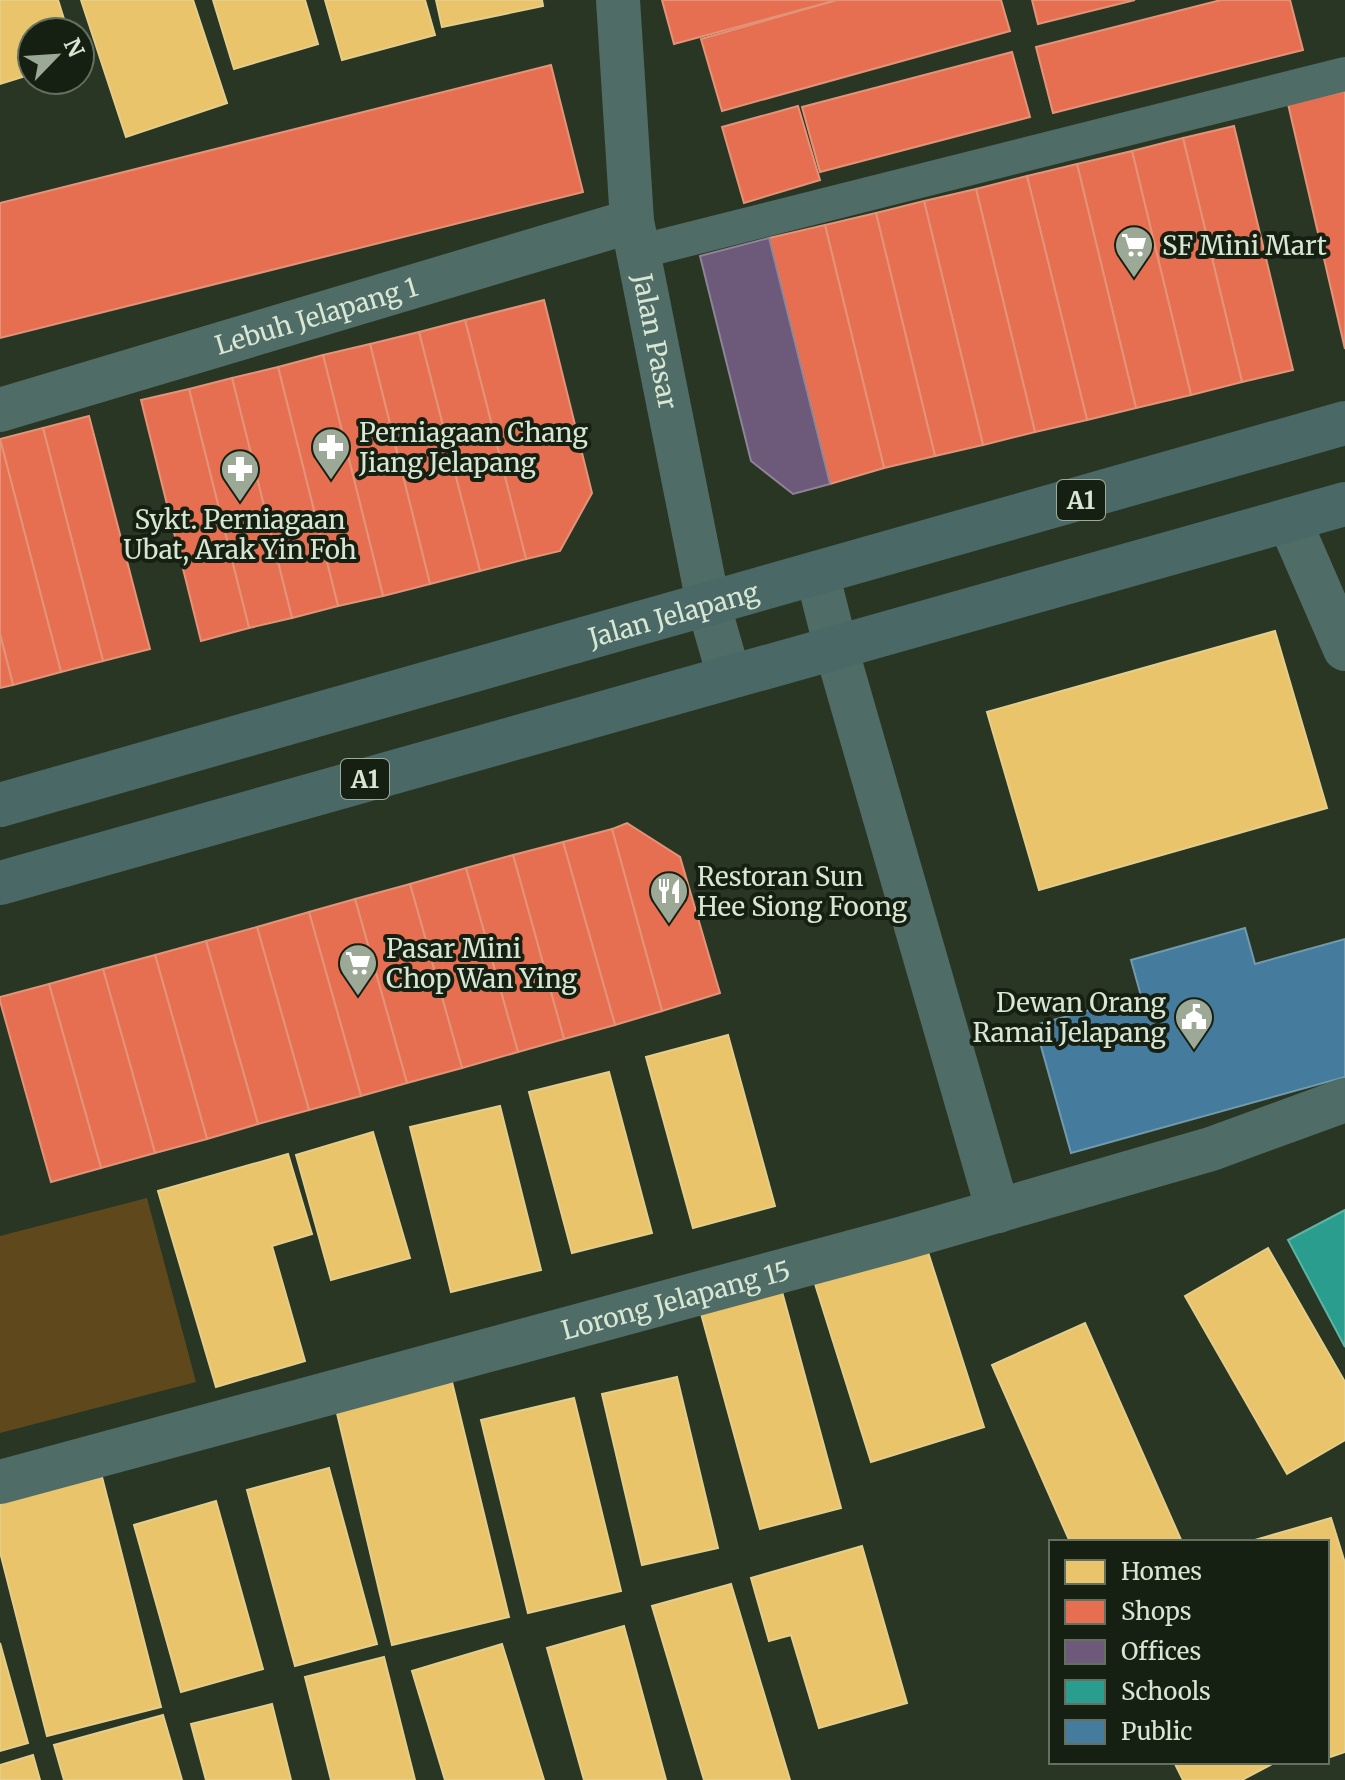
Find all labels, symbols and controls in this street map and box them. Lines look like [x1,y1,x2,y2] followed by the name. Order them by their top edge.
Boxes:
[16,16,96,96] north arrow
[58,34,91,62] text: N
[1113,224,1155,279] supermarket icon: SF Mini Mart
[1162,229,1327,262] place label: SF Mini Mart
[626,269,686,412] street label: Jalan Pasar
[211,270,422,361] street label: Lebuh Jelapang 1
[358,416,588,479] place label: Perniagaan Chang Jiang Jelapang
[310,426,352,481] pharmacy icon: Perniagaan Chang Jiang Jelapang
[219,448,261,503] pharmacy icon: Sykt. Perniagaan Ubat, Arak Yin Foh
[1057,480,1105,520] road number: A1
[123,503,357,566] place label: Sykt. Perniagaan Ubat, Arak Yin Foh
[584,574,763,654] street label: Jalan Jelapang
[341,759,389,799] road number: A1
[697,860,907,923] place label: Restoran Sun Hee Siong Foong
[648,870,690,925] restaurant icon: Restoran Sun Hee Siong Foong
[386,932,577,995] place label: Pasar Mini Chop Wan Ying
[337,942,379,997] supermarket icon: Pasar Mini Chop Wan Ying
[972,986,1166,1049] place label: Dewan Orang Ramai Jelapang
[1173,996,1215,1051] public building icon: Dewan Orang Ramai Jelapang
[558,1253,794,1346] street label: Lorong Jelapang 15
[1049,1540,1329,1764] legend
[1121,1556,1202,1587] text: Homes
[1121,1596,1192,1627] text: Shops
[1121,1636,1201,1667] text: Offices
[1121,1676,1211,1707] text: Schools
[1121,1716,1192,1747] text: Public

